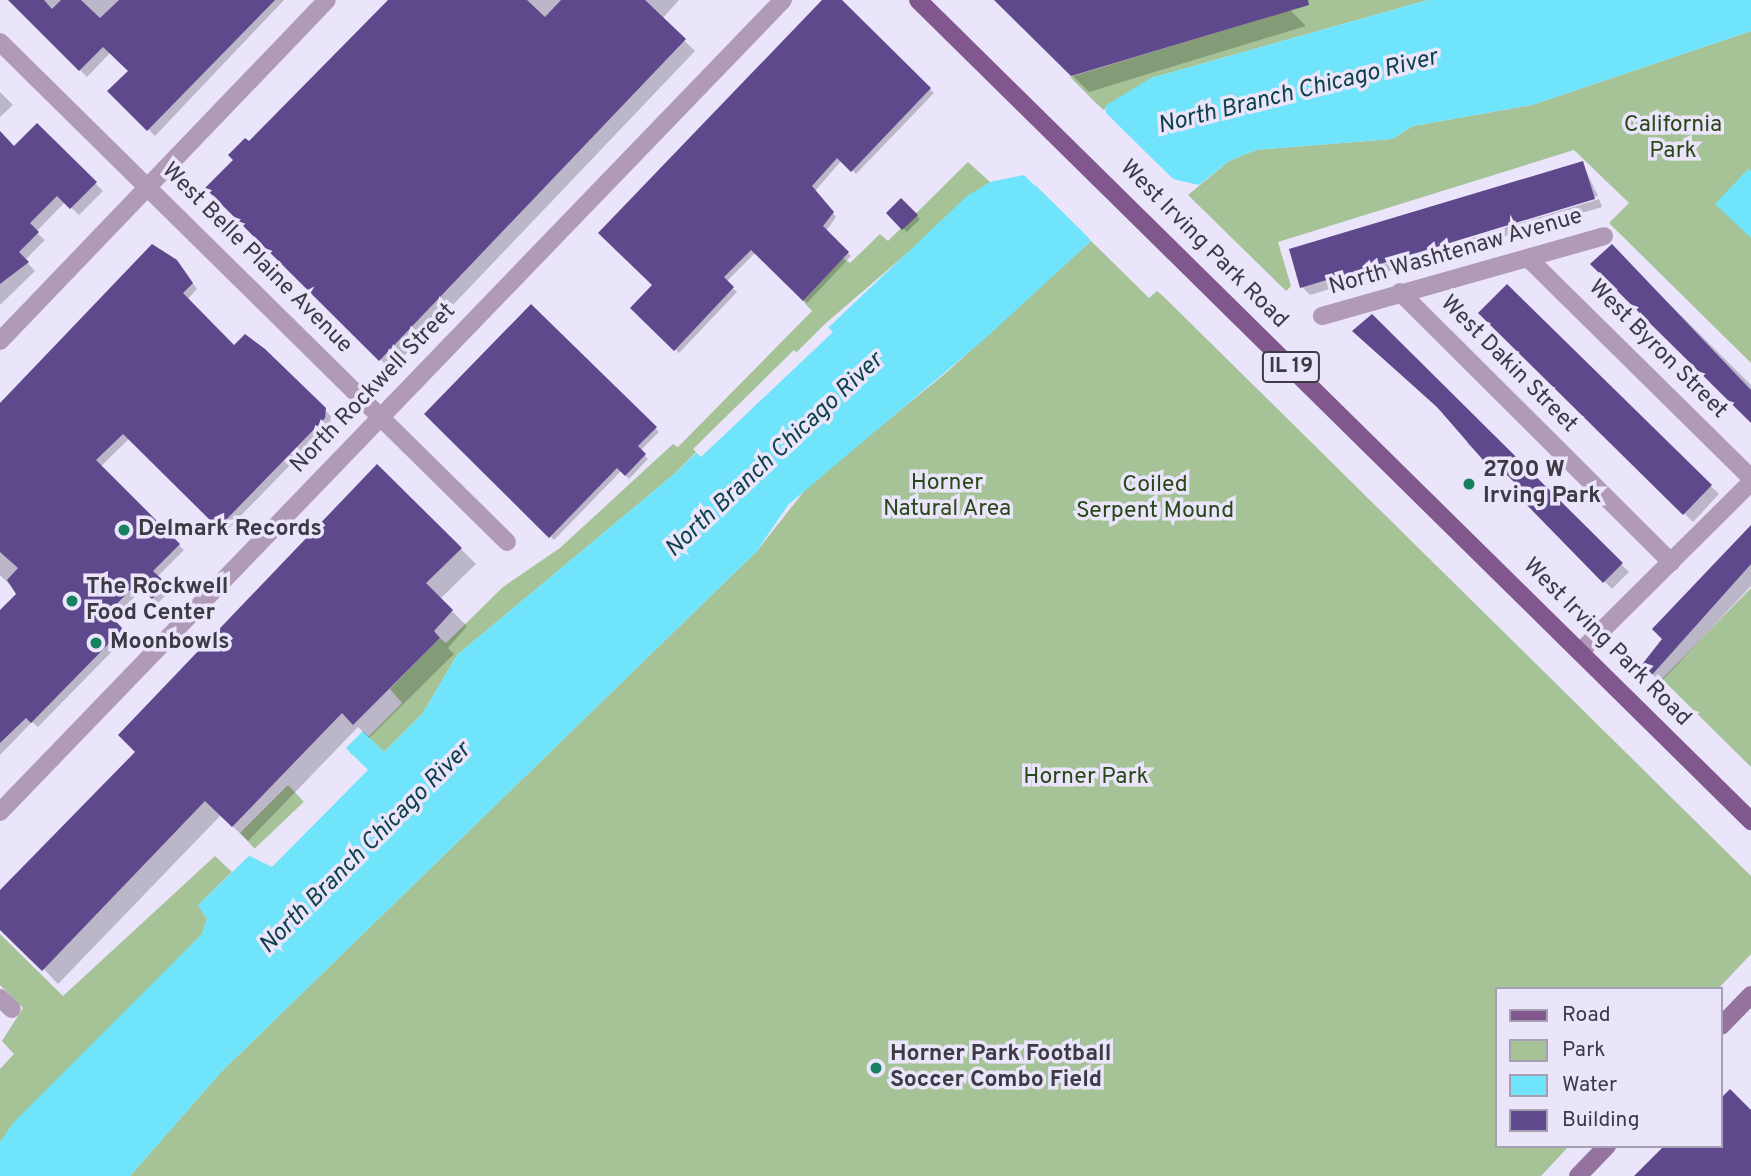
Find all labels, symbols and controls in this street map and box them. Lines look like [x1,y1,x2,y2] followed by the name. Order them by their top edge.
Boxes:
[1155,44,1441,142] water label: North Branch Chicago River
[1624,112,1722,166] park label: California Park
[1113,155,1293,335] street label: West Irving Park Road
[154,157,358,361] street label: West Belle Plaine Avenue
[1325,203,1587,303] street label: North Washtenaw Avenue
[1582,275,1732,425] street label: West Byron Street
[1434,291,1582,439] street label: West Dakin Street
[286,298,462,480] street label: North Rockwell Street
[660,347,890,565] water label: North Branch Chicago River
[1261,350,1321,384] road number: IL 19
[1483,457,1601,511] place label: 2700 W Irving Park
[883,470,1011,524] park label: Horner Natural Area
[1076,472,1234,526] park label: Coiled Serpent Mound
[1461,476,1477,492] marker: 2700 W Irving Park
[138,516,322,544] place label: Delmark Records
[116,522,132,538] marker: Delmark Records
[1516,553,1696,733] street label: West Irving Park Road
[86,574,229,628] place label: The Rockwell Food Center
[64,593,80,609] marker: The Rockwell Food Center
[110,629,230,657] place label: Moonbowls
[88,635,104,651] marker: Moonbowls
[254,737,478,961] water label: North Branch Chicago River
[1023,764,1149,792] park label: Horner Park
[1496,987,1723,1148] legend
[1562,1002,1611,1029] text: Road
[1562,1037,1605,1064] text: Park
[890,1041,1111,1095] place label: Horner Park Football Soccer Combo Field
[868,1060,884,1076] marker: Horner Park Football Soccer Combo Field
[1562,1072,1617,1099] text: Water
[1562,1107,1640,1134] text: Building

